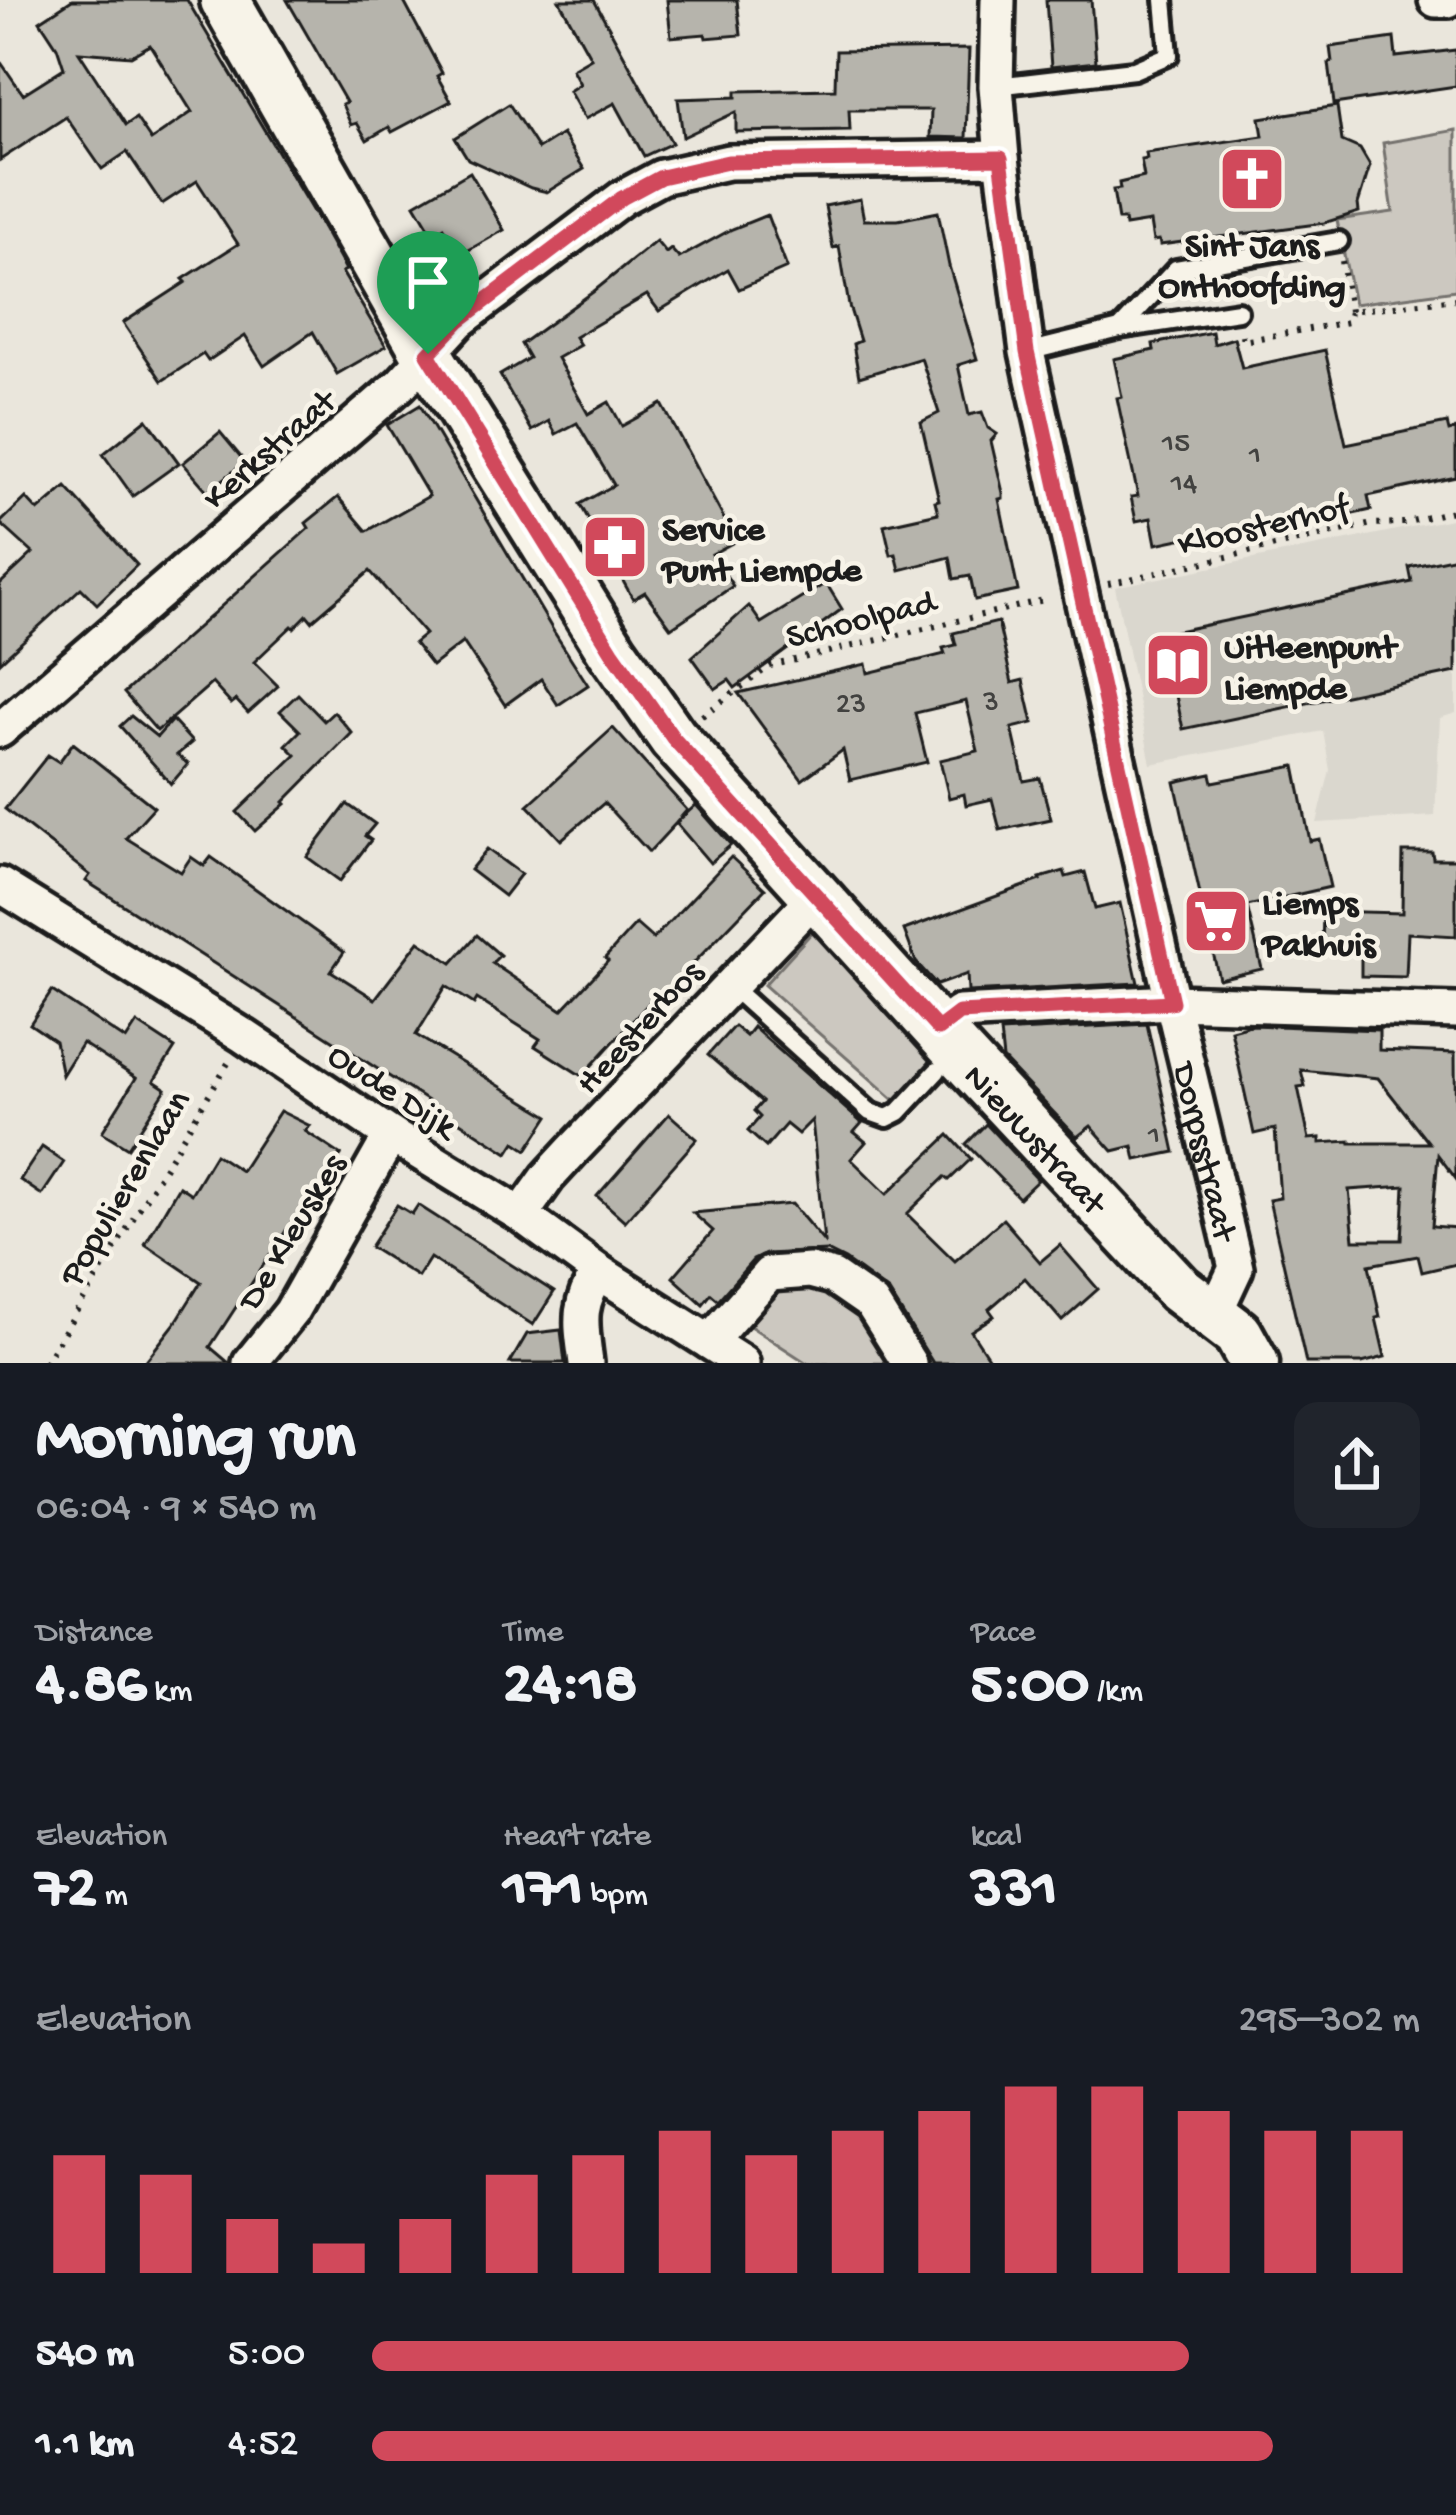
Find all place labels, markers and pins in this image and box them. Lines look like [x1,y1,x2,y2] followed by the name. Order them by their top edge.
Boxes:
[1217,144,1287,214] church icon: Sint Jans Onthoofding
[1158,227,1346,311] place label: Sint Jans Onthoofding
[377,231,479,354] pin
[660,511,863,595] place label: Service Punt Liempde
[580,512,650,582] pharmacy icon: Service Punt Liempde
[1224,629,1399,713] place label: Uitleenpunt Liempde
[1143,630,1213,700] library icon: Uitleenpunt Liempde
[1260,885,1377,969] place label: Liemps Pakhuis
[1181,886,1251,956] supermarket icon: Liemps Pakhuis

